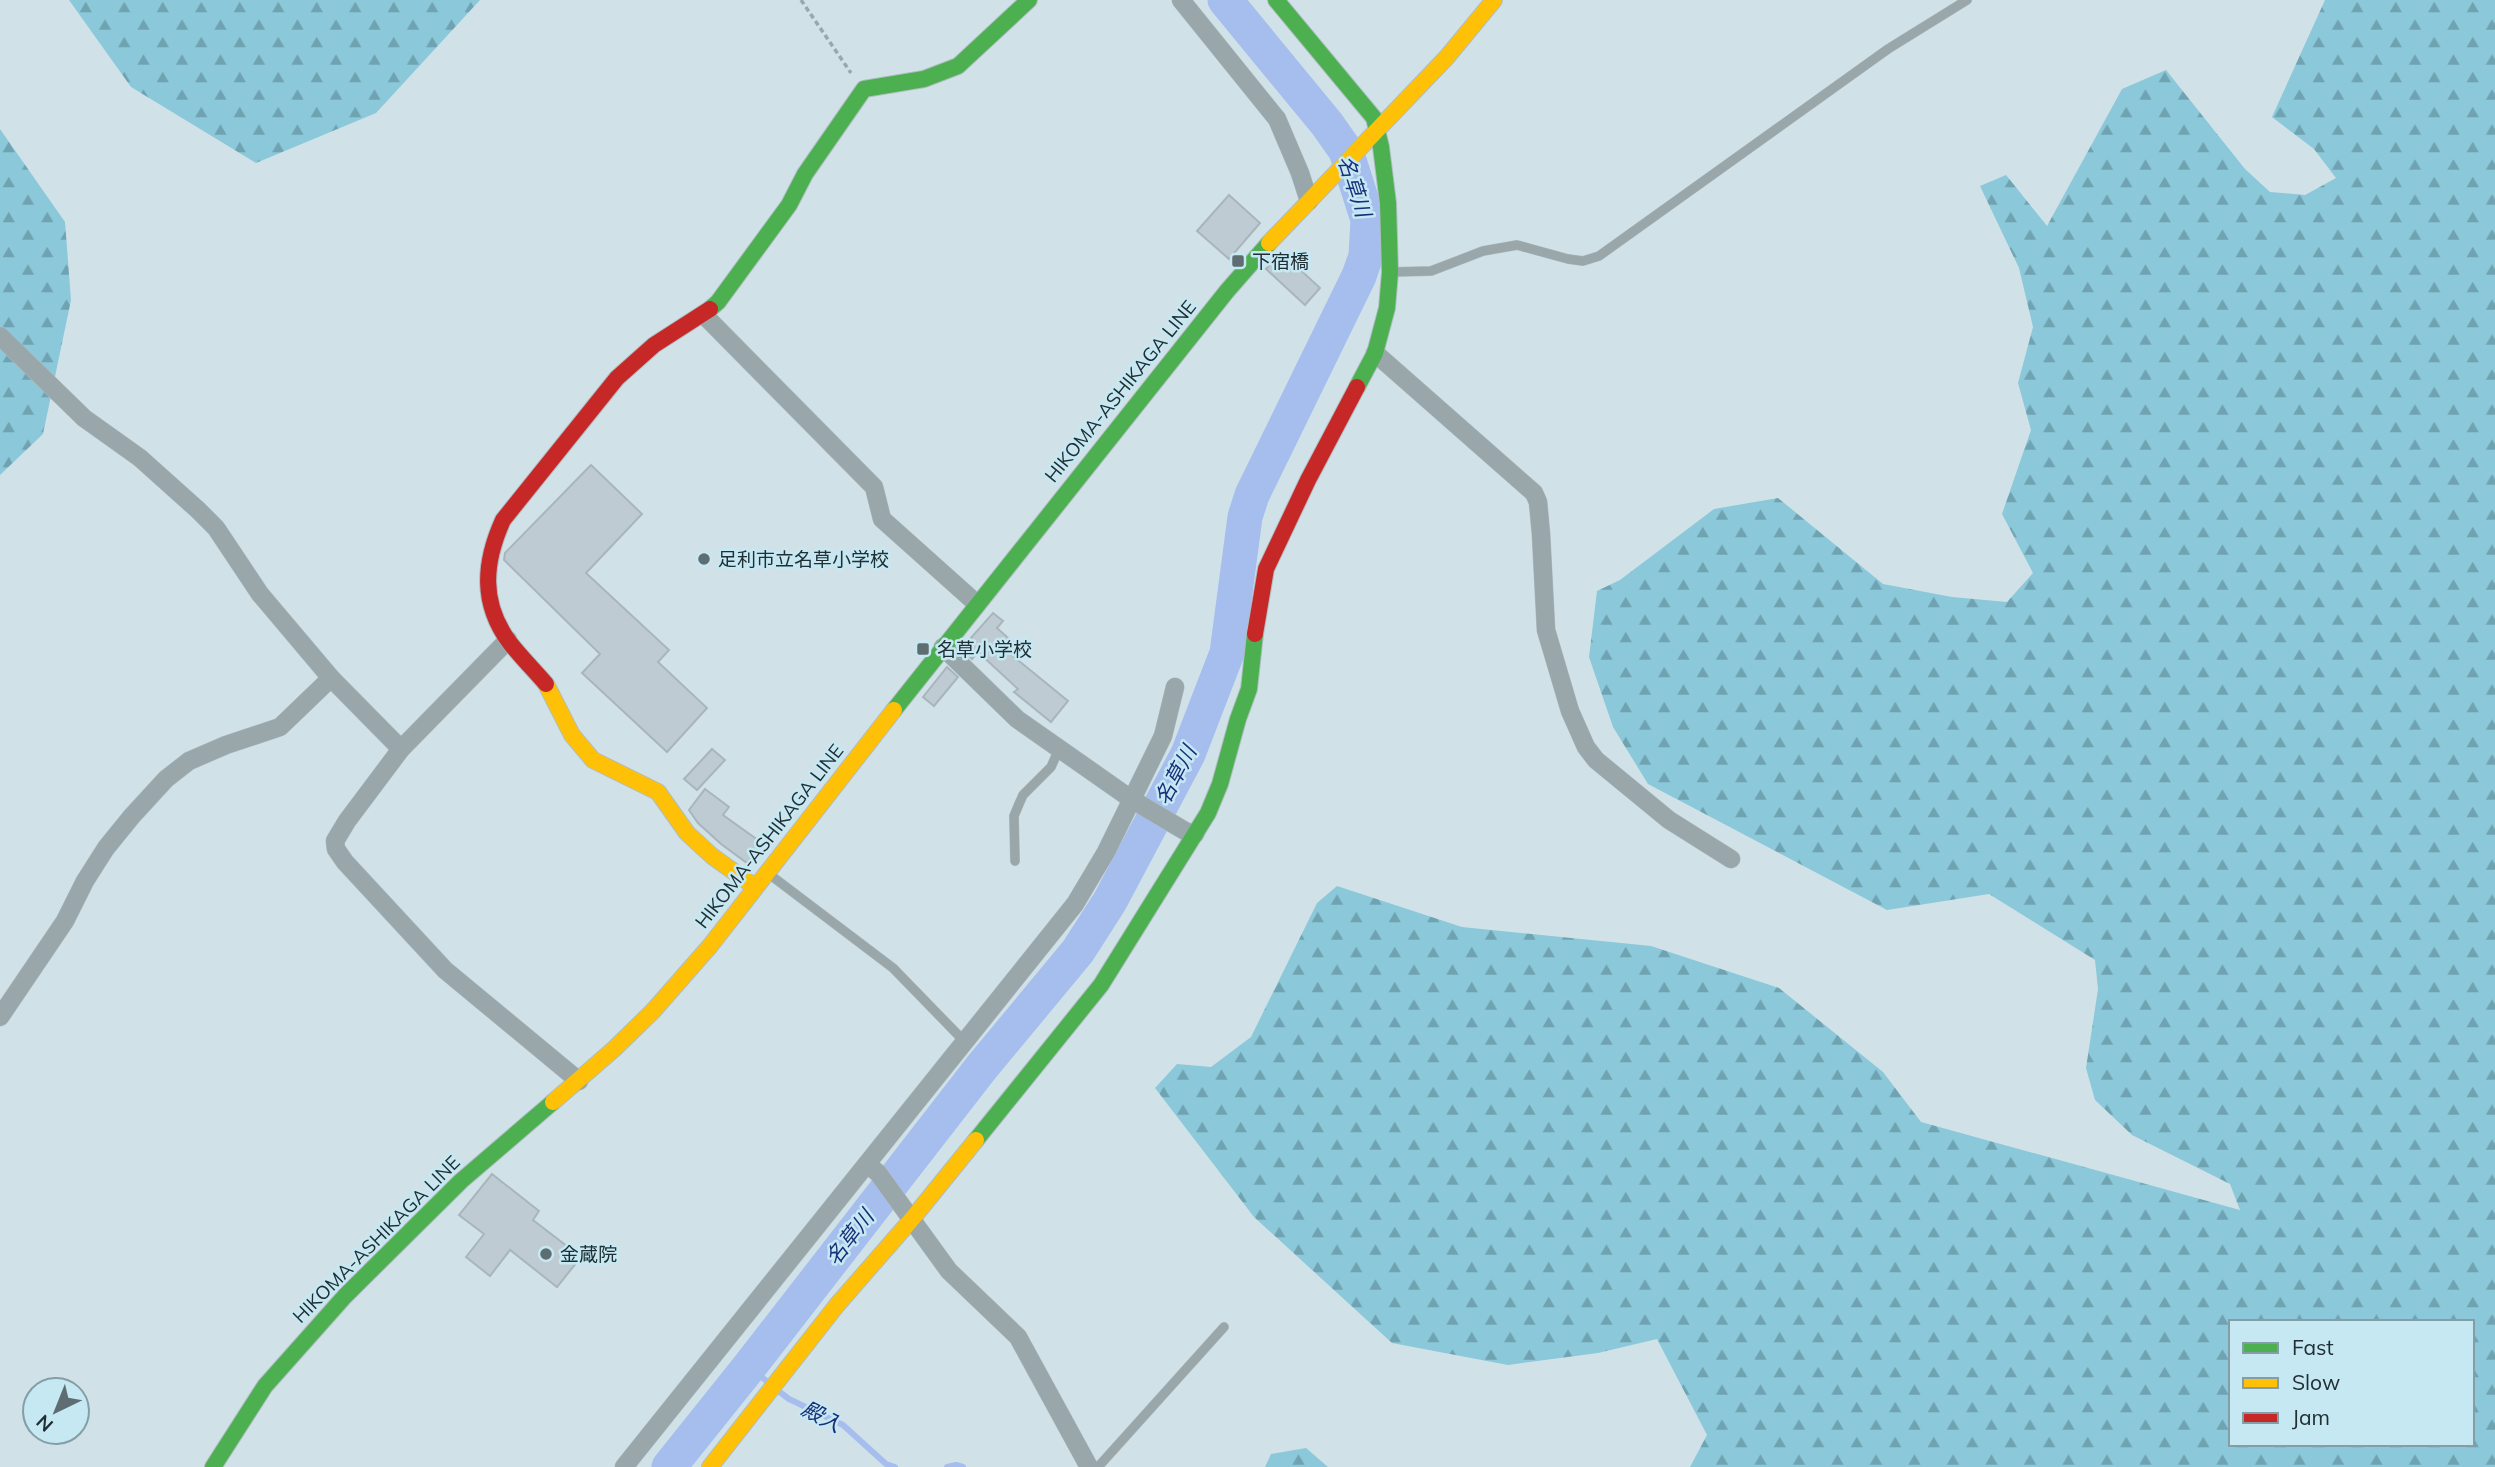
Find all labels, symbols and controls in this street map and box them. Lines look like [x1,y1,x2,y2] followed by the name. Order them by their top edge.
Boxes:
[1333,152,1378,222] water label: 名草川
[1252,249,1309,273] place label: 下宿橋
[1230,253,1246,269] marker: 下宿橋
[1039,295,1201,487] street label: HIKOMA-ASHIKAGA LINE
[718,547,889,571] place label: 足利市立名草小学校
[696,551,712,567] marker: 足利市立名草小学校
[937,637,1032,661] place label: 名草小学校
[915,641,931,657] marker: 名草小学校
[690,739,848,933] street label: HIKOMA-ASHIKAGA LINE
[1149,739,1202,809] water label: 名草川
[287,1150,465,1328] street label: HIKOMA-ASHIKAGA LINE
[819,1203,880,1270] water label: 名草川
[560,1242,617,1266] place label: 金蔵院
[538,1246,554,1262] marker: 金蔵院
[2229,1320,2474,1446] legend
[2292,1334,2334,1360] text: Fast
[2292,1369,2340,1395] text: Slow
[21,1376,91,1446] north arrow
[797,1395,847,1437] water label: 殿入
[2292,1404,2330,1430] text: Jam
[31,1410,58,1437] text: N

